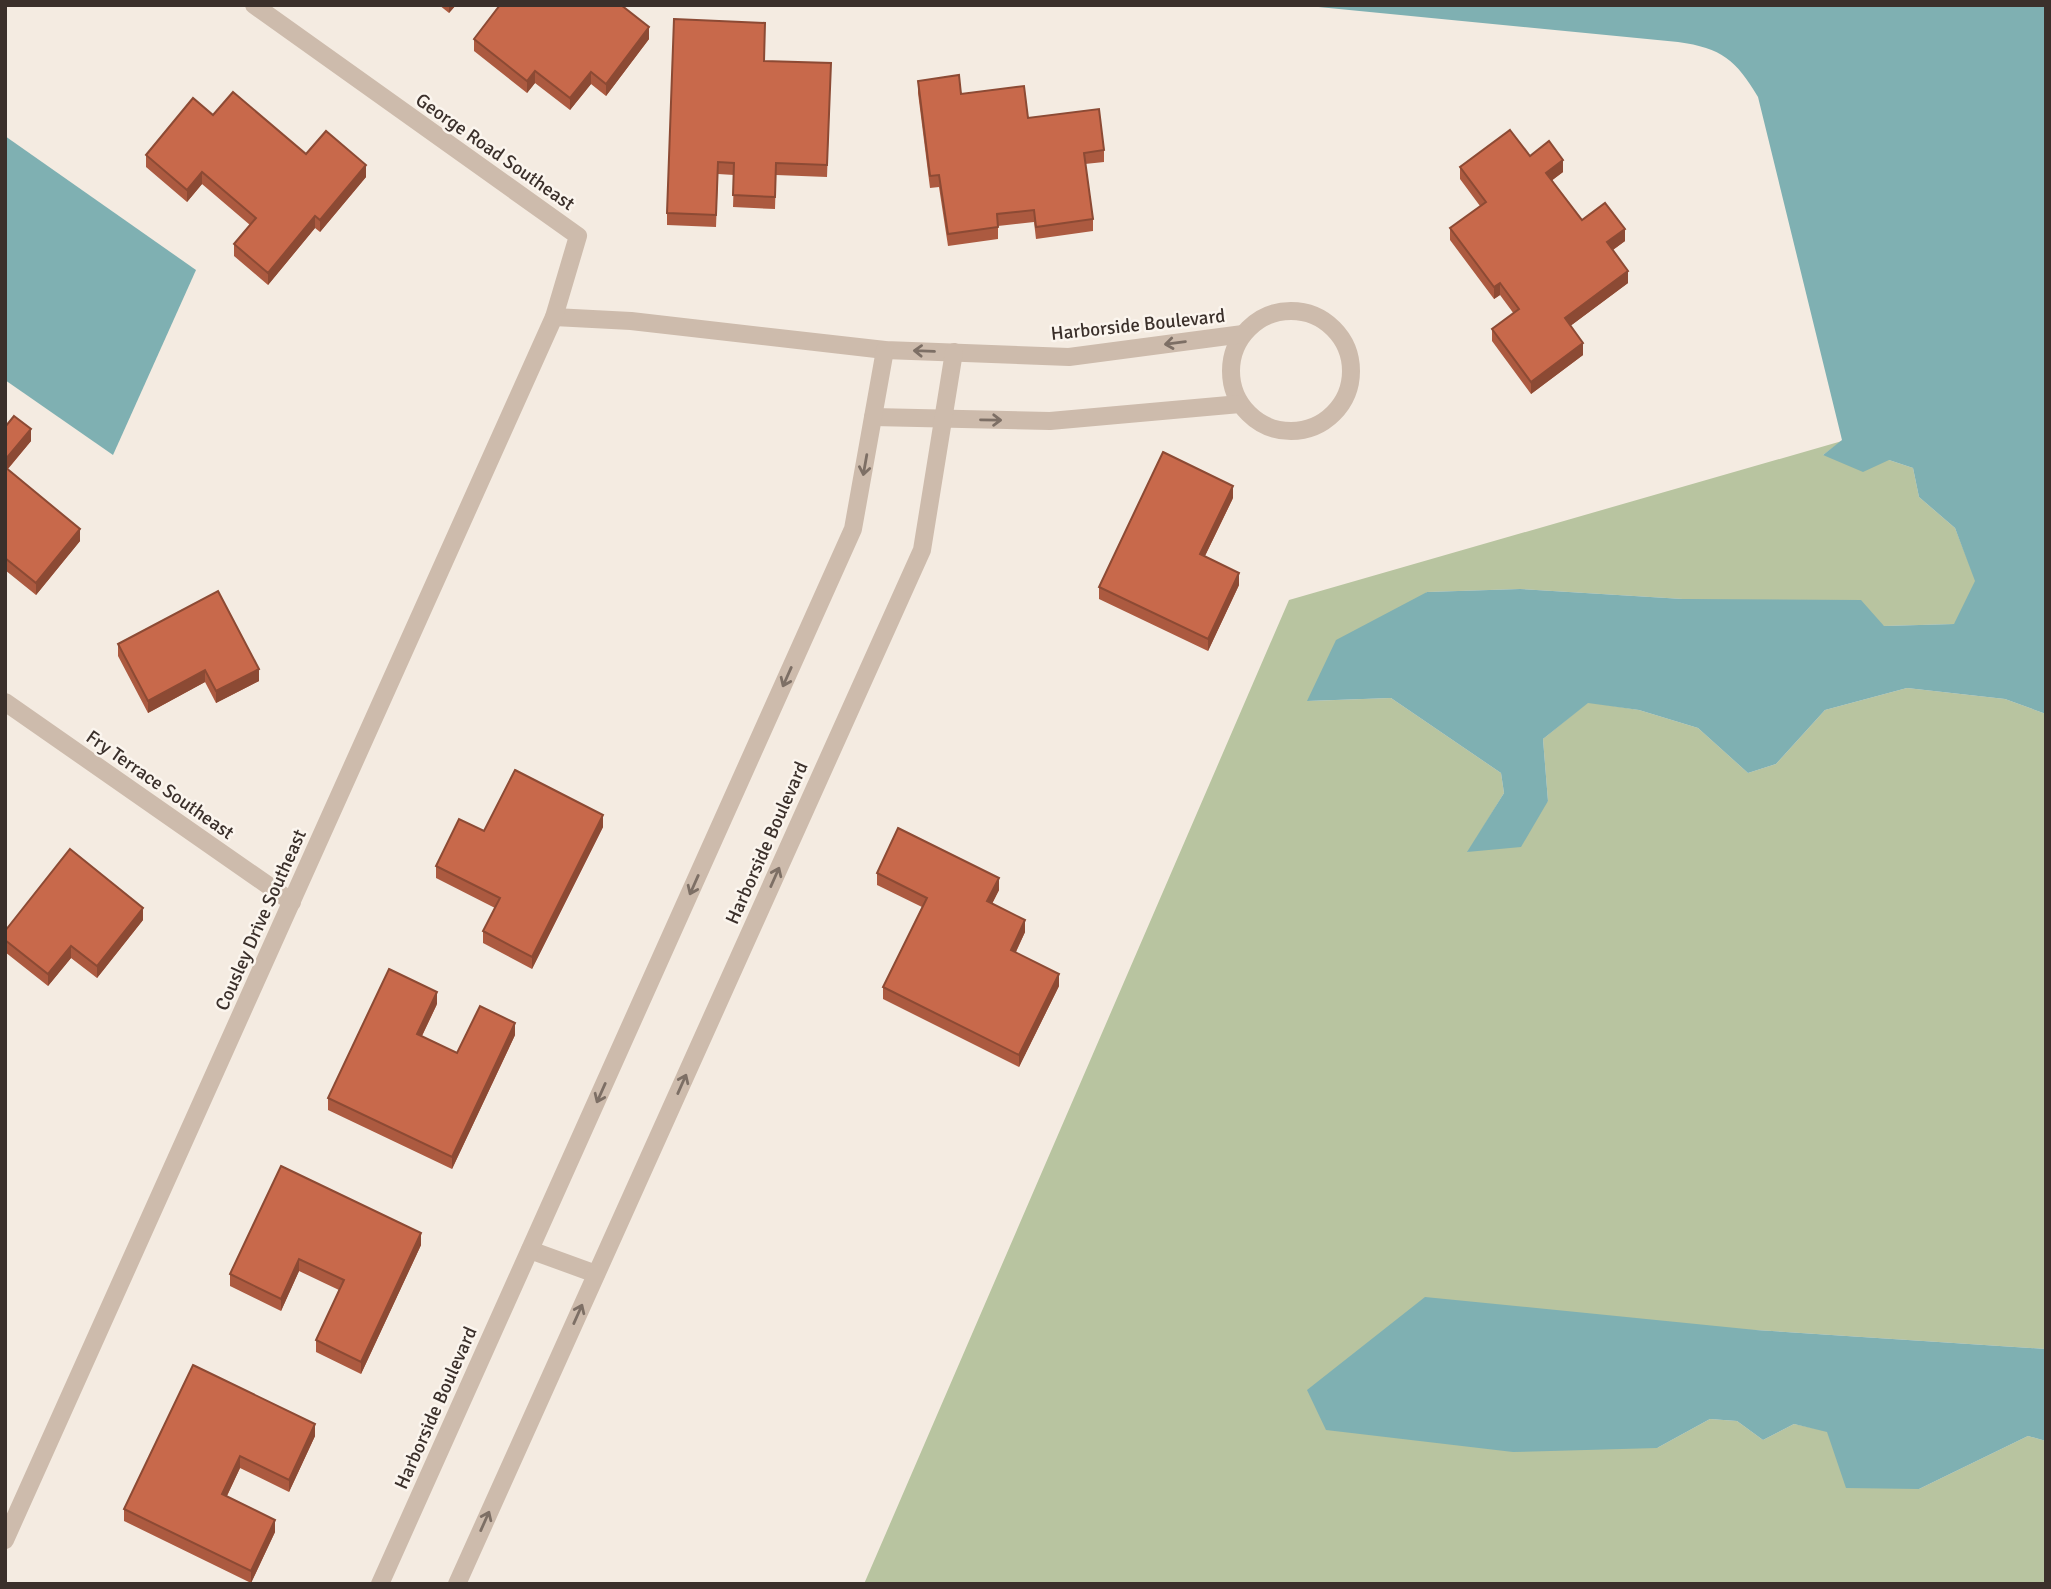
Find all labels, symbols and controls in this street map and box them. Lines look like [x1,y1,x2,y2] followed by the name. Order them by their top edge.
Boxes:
[411,88,580,216] street label: George Road Southeast
[1050,304,1226,346] street label: Harborside Boulevard
[1164,337,1187,350] one-way arrow
[913,344,936,358] one-way arrow
[979,413,1002,427] one-way arrow
[858,453,871,476] one-way arrow
[780,666,793,688] one-way arrow
[81,725,239,845] street label: Fry Terrace Southeast
[720,758,814,928] street label: Harborside Boulevard
[210,825,312,1015] street label: Cousley Drive Southeast
[769,866,782,888] one-way arrow
[687,874,700,895] one-way arrow
[676,1074,689,1095] one-way arrow
[594,1081,607,1103] one-way arrow
[572,1304,585,1325] one-way arrow
[389,1323,483,1493] street label: Harborside Boulevard
[479,1511,492,1533] one-way arrow

